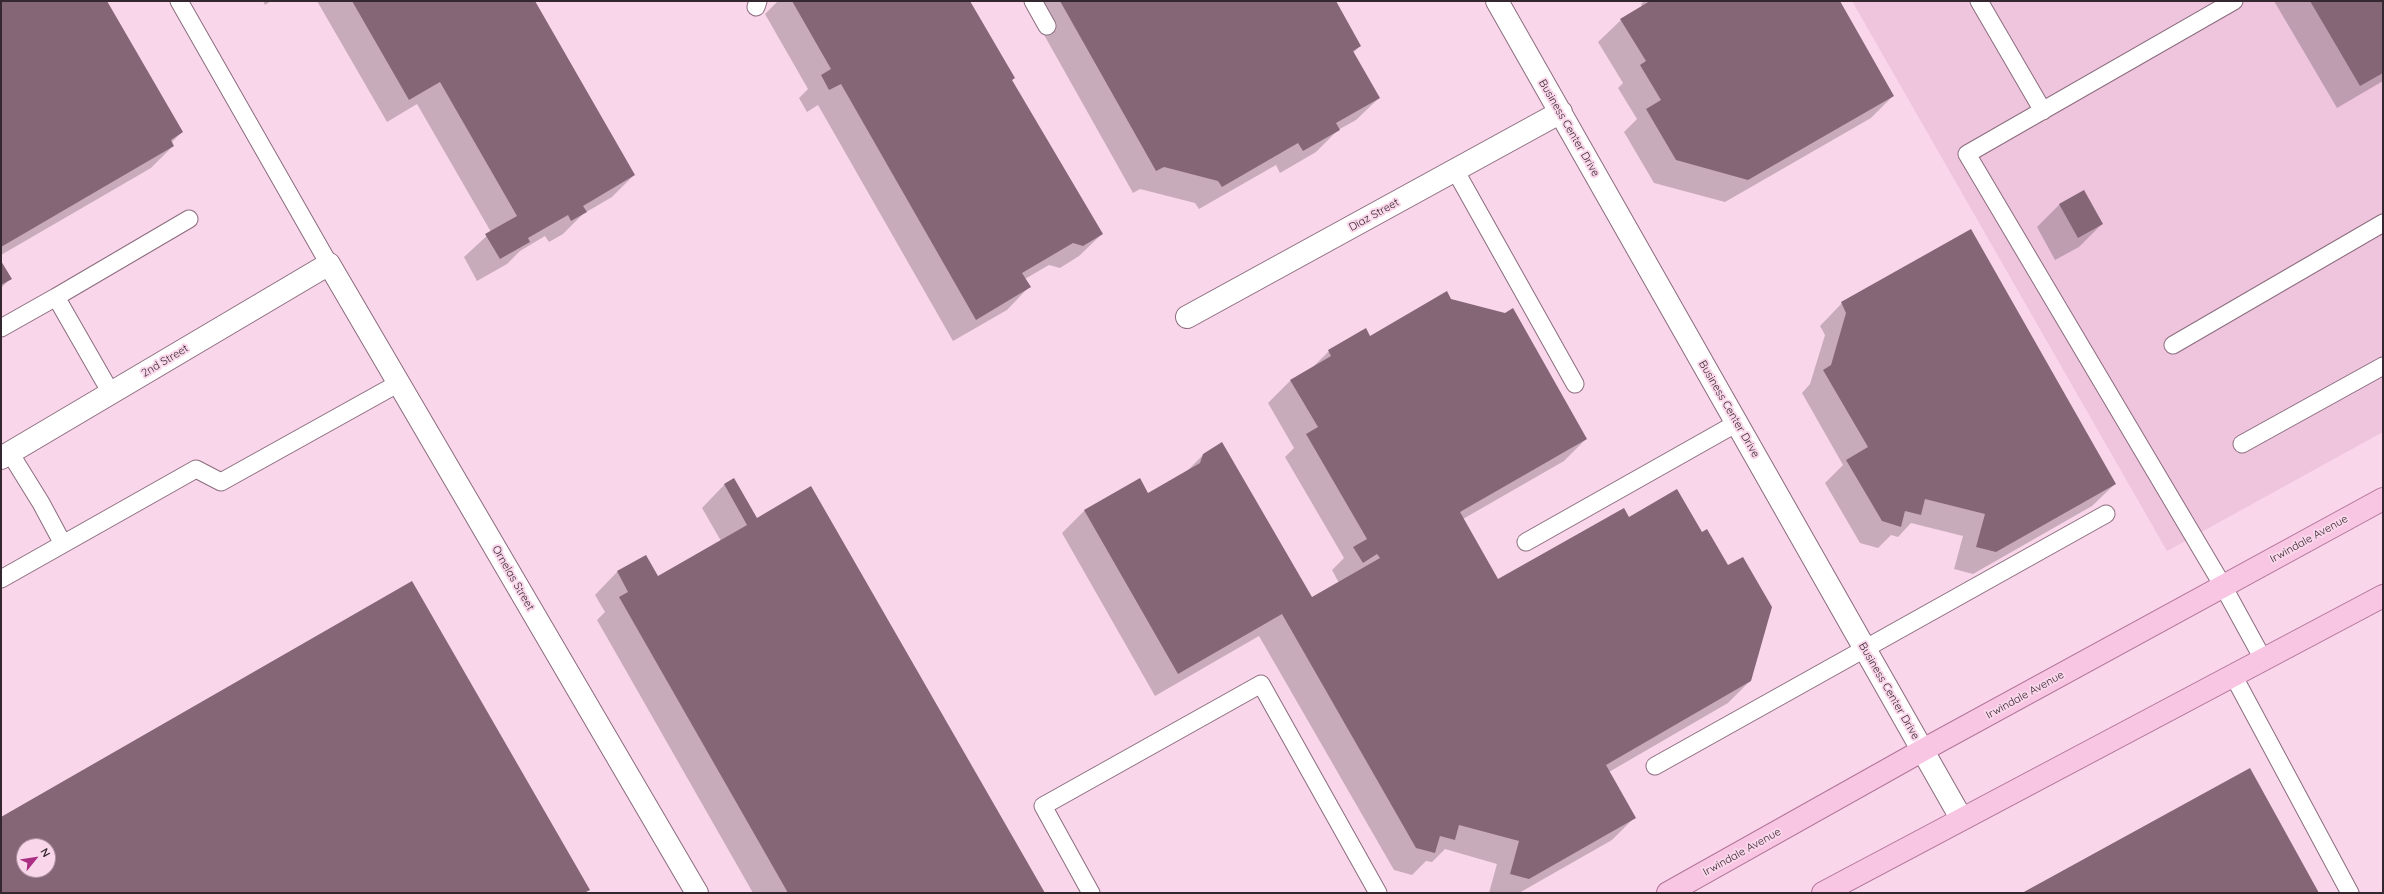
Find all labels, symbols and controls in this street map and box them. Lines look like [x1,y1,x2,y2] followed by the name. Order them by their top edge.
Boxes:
[1536,77,1602,179] street label: Business Center Drive
[1347,196,1401,234] street label: Diaz Street
[139,342,191,380] street label: 2nd Street
[1696,358,1762,460] street label: Business Center Drive
[2268,512,2350,566] street label: Irwindale Avenue
[489,543,537,613] street label: Ornelas Street
[1856,640,1922,742] street label: Business Center Drive
[1984,668,2066,722] street label: Irwindale Avenue
[1701,825,1783,879] street label: Irwindale Avenue
[16,838,56,878] north arrow
[37,845,54,860] text: N

